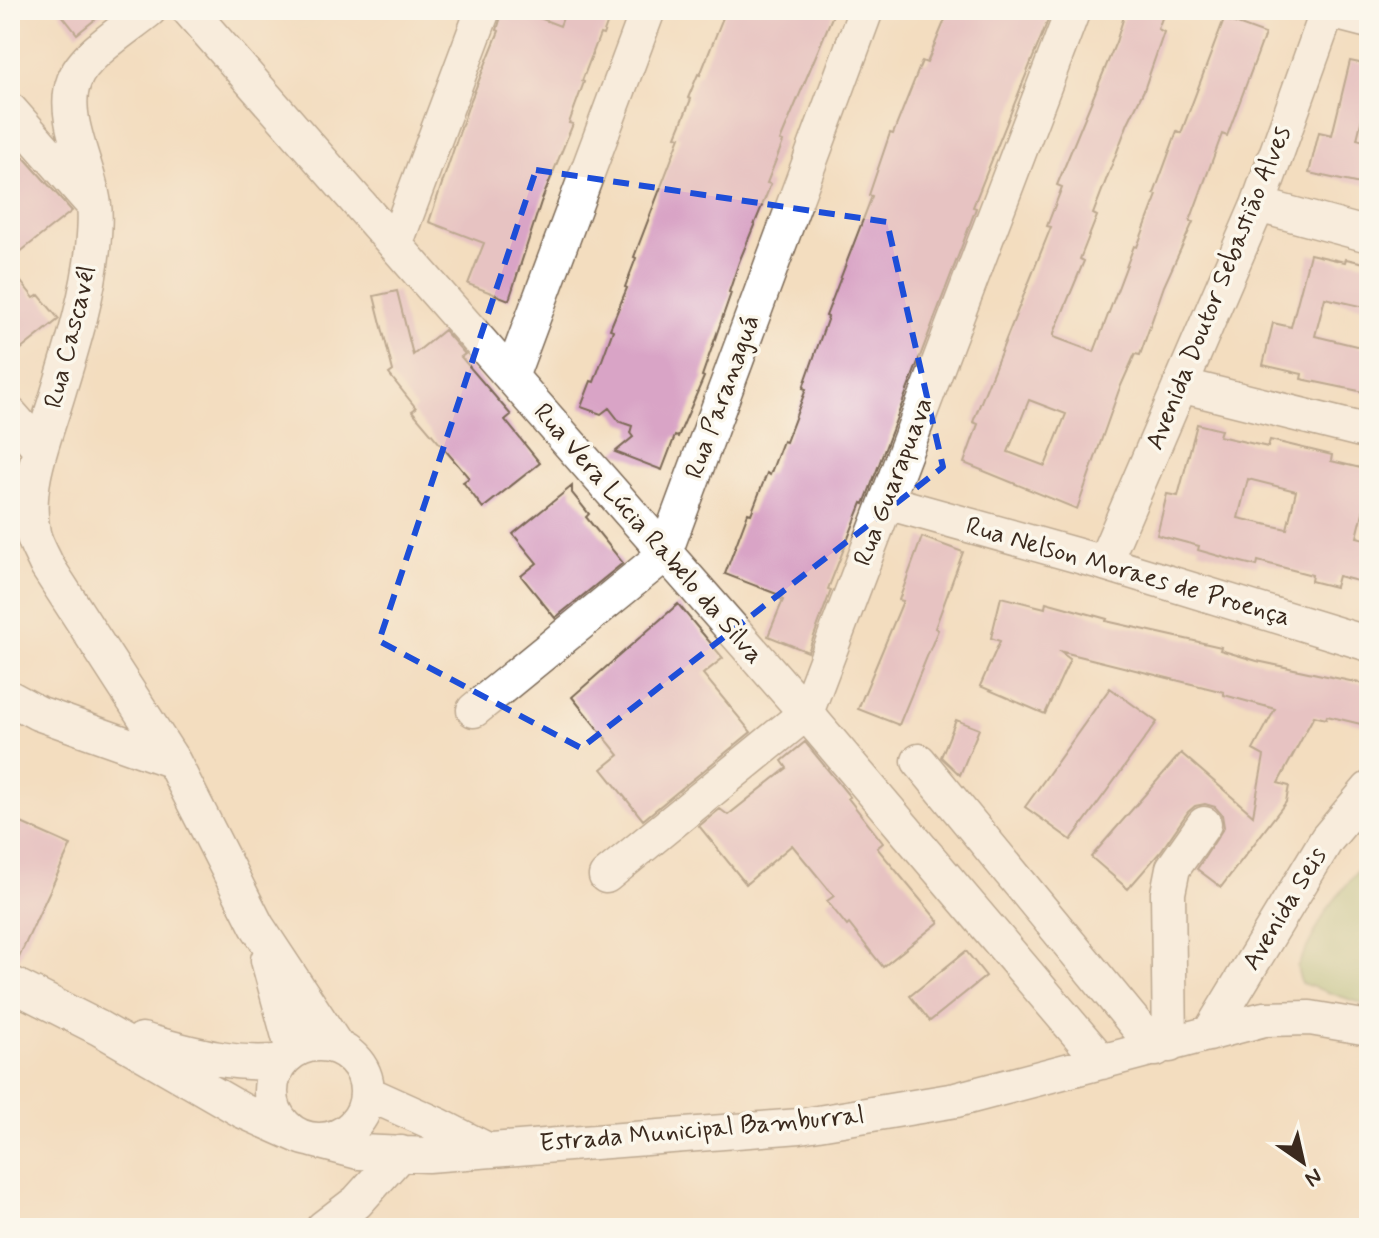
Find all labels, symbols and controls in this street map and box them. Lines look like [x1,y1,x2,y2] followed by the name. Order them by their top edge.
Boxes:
[1138,121,1300,455] street label: Avenida Doutor Sebastião Alves
[37,262,105,412] street label: Rua Cascavél
[678,310,768,484] street label: Rua Paranaguá
[846,393,942,571] street label: Rua Guarapuava
[525,396,771,672] street label: Rua Vera Lúcia Rabelo da Silva
[962,509,1294,635] street label: Rua Nelson Moraes de Proença
[1235,841,1335,977] street label: Avenida Seis
[538,1099,866,1161] street label: Estrada Municipal Bamburral
[1263,1122,1343,1202] north arrow
[1299,1161,1327,1193] text: N

